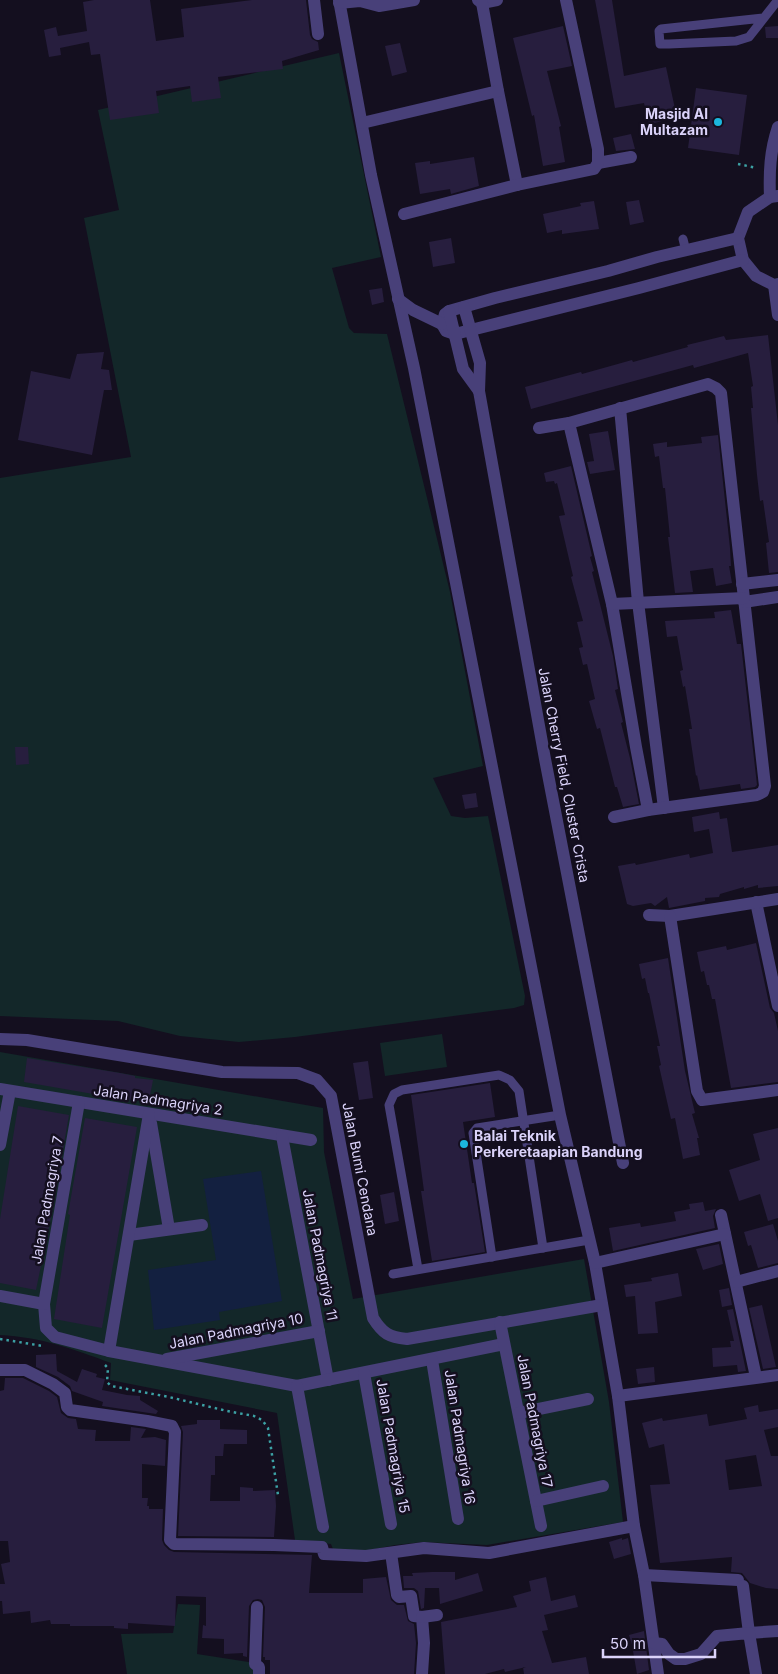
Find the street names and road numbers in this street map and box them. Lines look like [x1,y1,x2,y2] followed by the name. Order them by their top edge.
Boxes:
[535,666,594,884] street label: Jalan Cherry Field, Cluster Crista
[92,1081,224,1118] street label: Jalan Padmagriya 2
[339,1101,382,1237] street label: Jalan Bumi Cendana
[27,1134,66,1265] street label: Jalan Padmagriya 7
[299,1188,342,1322] street label: Jalan Padmagriya 11
[167,1309,304,1352] street label: Jalan Padmagriya 10
[514,1353,557,1489] street label: Jalan Padmagriya 17
[441,1368,480,1506] street label: Jalan Padmagriya 16
[373,1377,414,1514] street label: Jalan Padmagriya 15

